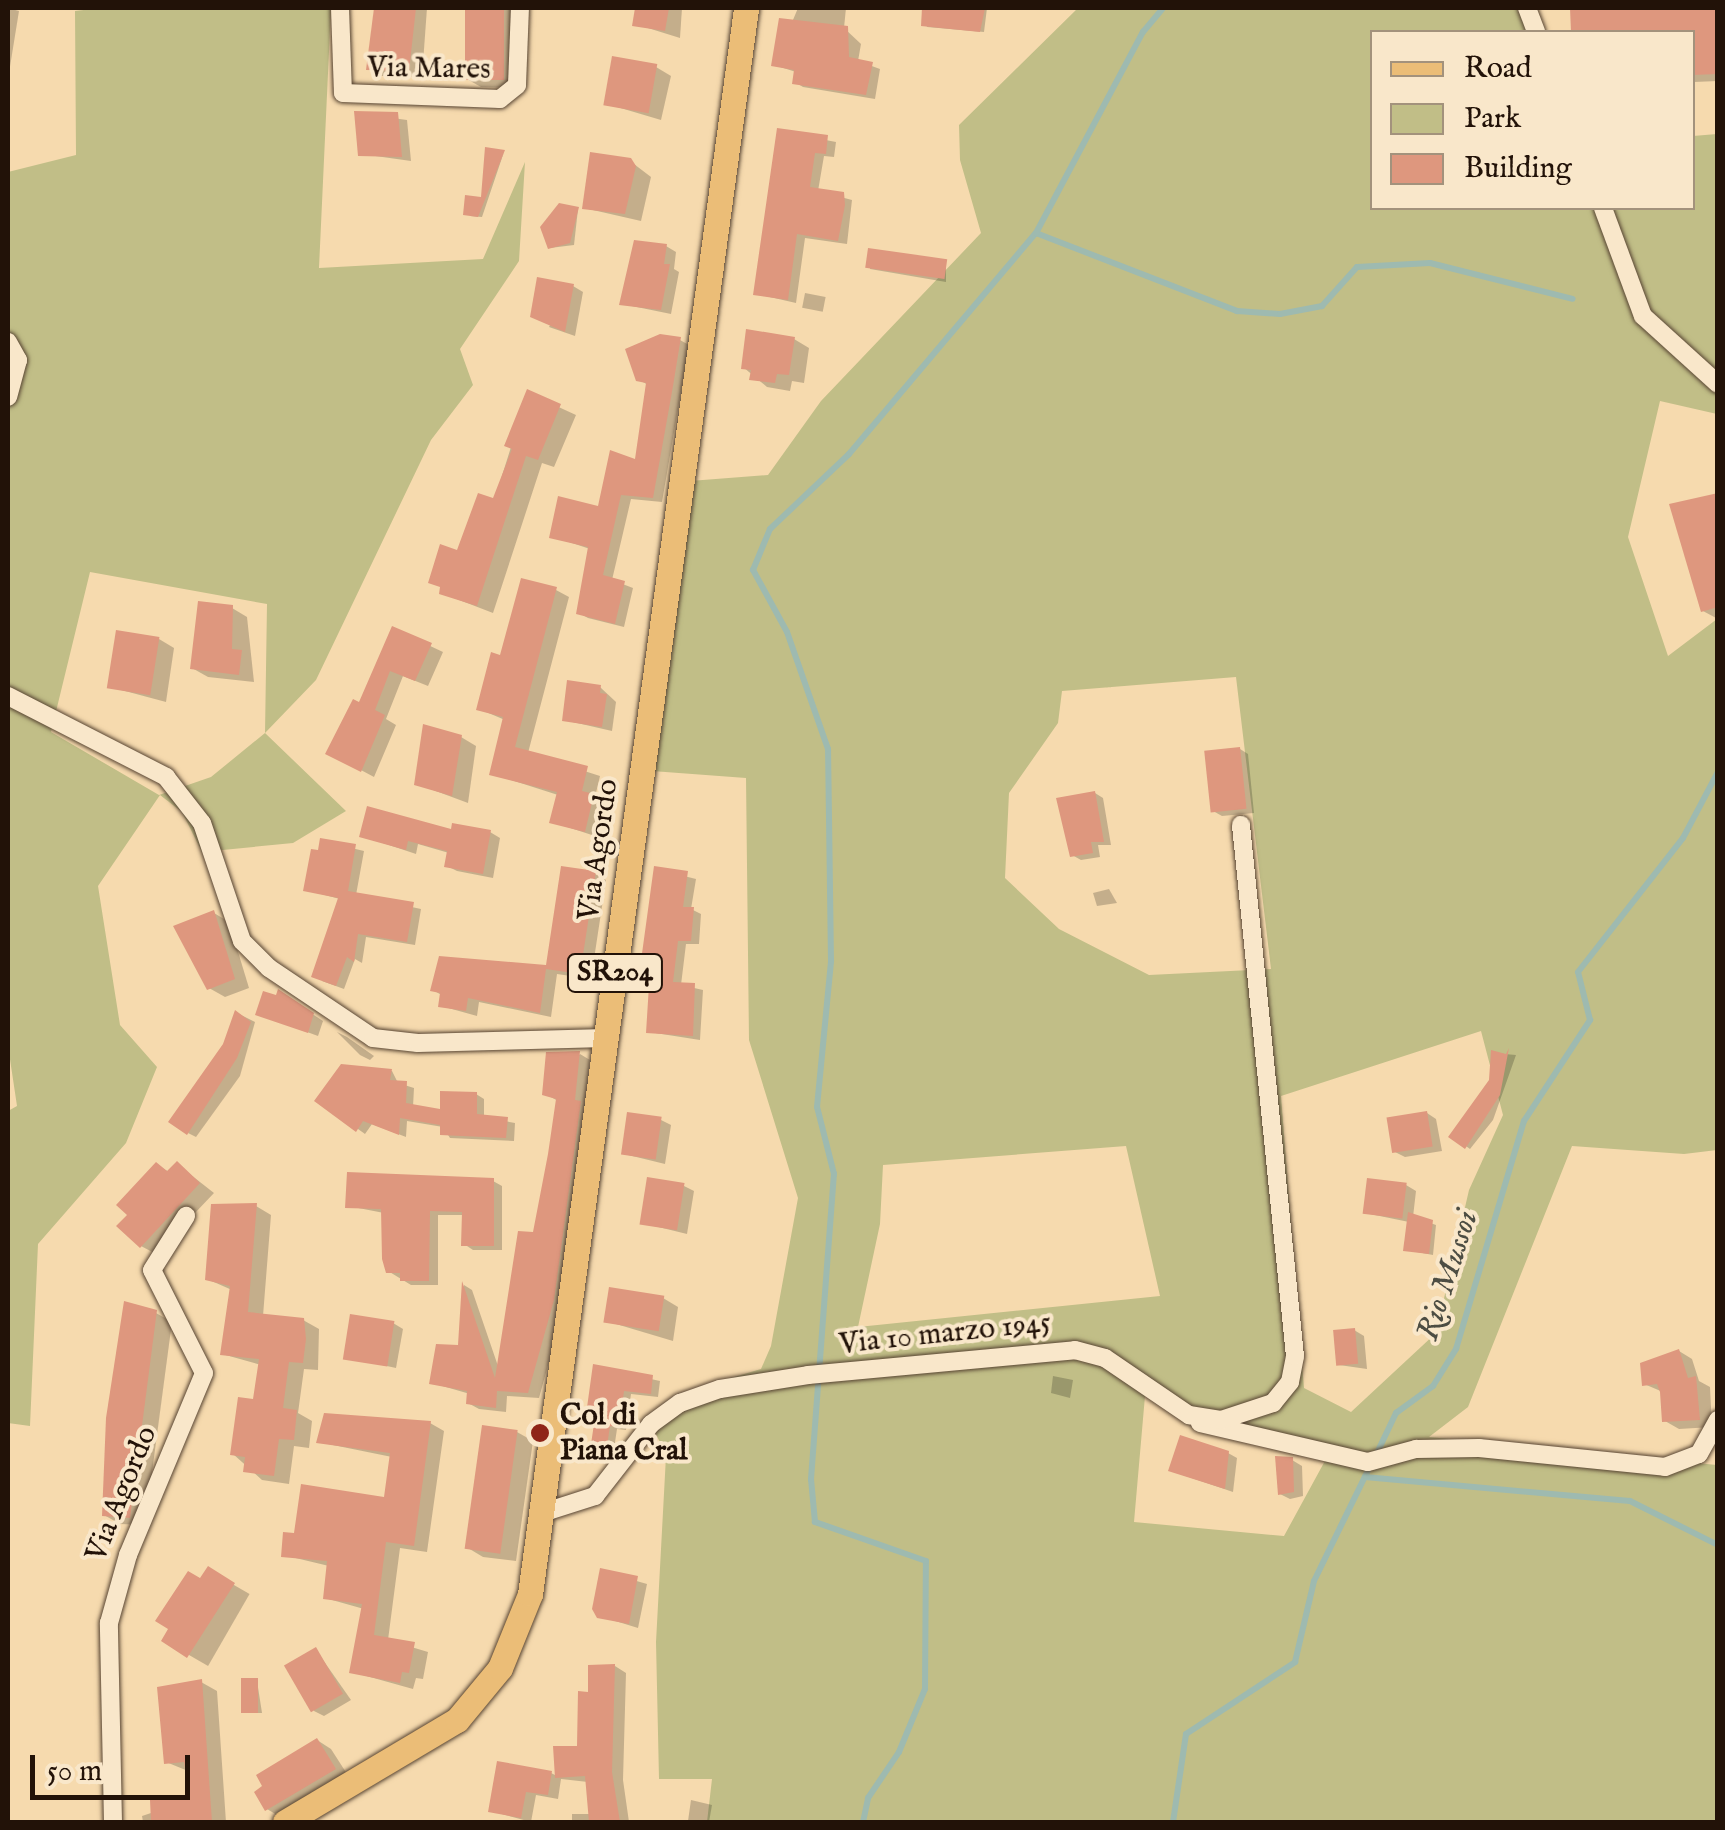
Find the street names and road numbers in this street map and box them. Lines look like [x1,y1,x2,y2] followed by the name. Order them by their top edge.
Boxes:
[367,50,491,88] street label: Via Mares
[571,777,627,923] street label: Via Agordo
[565,950,665,996] road number: SR204
[837,1305,1053,1363] street label: Via 10 marzo 1945
[79,1421,165,1567] street label: Via Agordo

